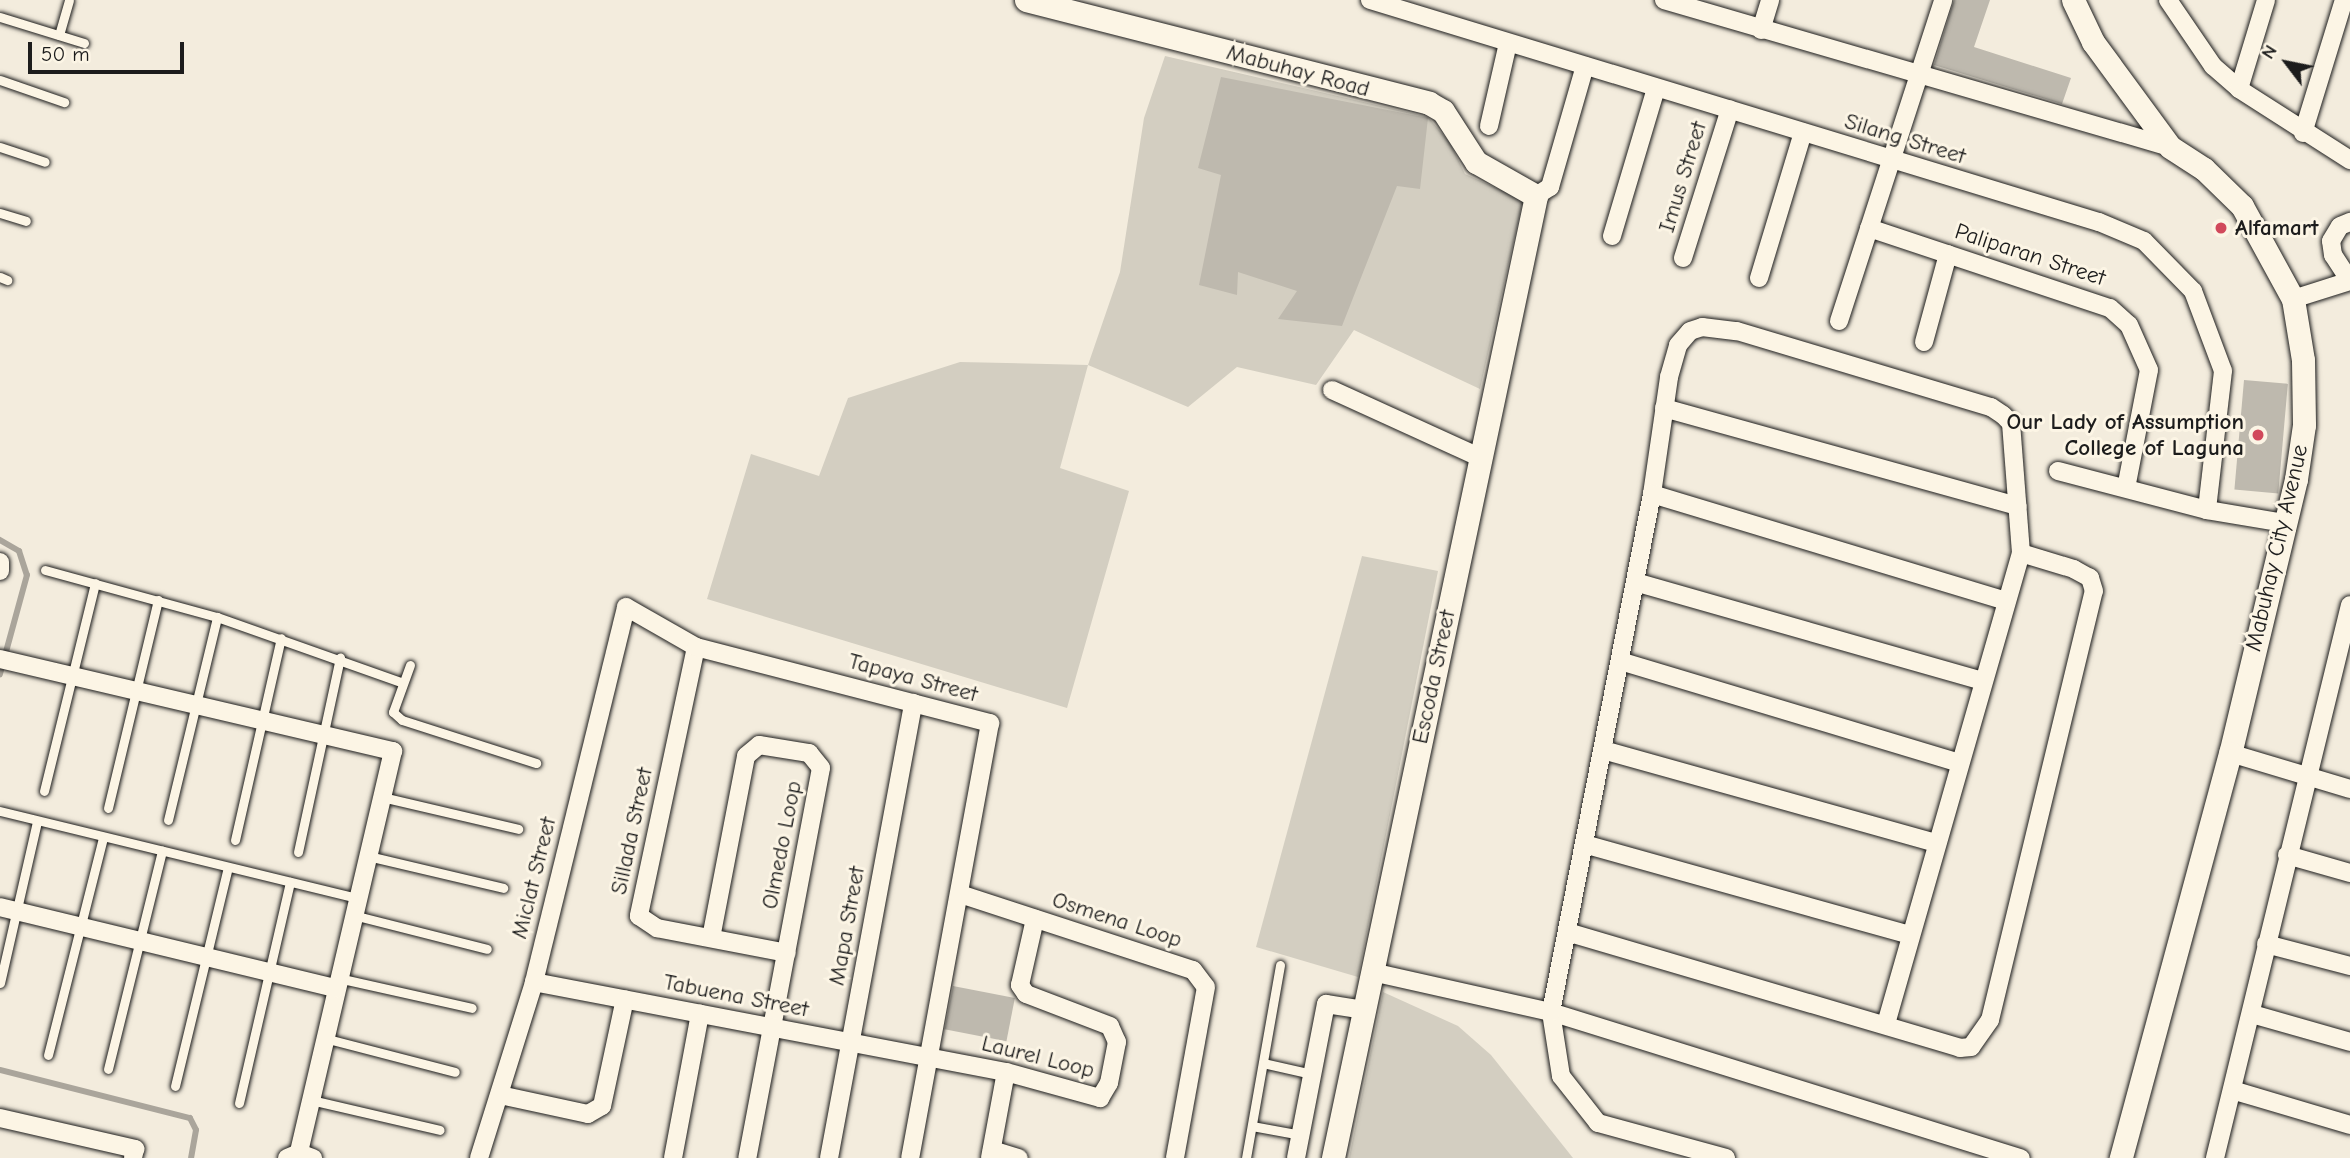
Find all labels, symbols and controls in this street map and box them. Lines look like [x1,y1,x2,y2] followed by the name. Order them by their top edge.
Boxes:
[32,28,187,72] scale bar
[2252,28,2322,98] north arrow
[1223,39,1373,103] street label: Mabuhay Road
[2257,41,2282,63] text: N
[41,42,90,66] text: 50 m
[1841,108,1969,170] street label: Silang Street
[1653,118,1713,236] street label: Imus Street
[2235,214,2319,242] place label: Alfamart
[1951,218,2109,292] street label: Paliparan Street
[2213,220,2229,236] marker: Alfamart
[2007,408,2244,462] place label: Our Lady of Assumption College of Laguna
[2250,427,2266,443] marker: Our Lady of Assumption College of Laguna
[2240,442,2314,654] street label: Mabuhay City Avenue
[1406,608,1462,746] street label: Escoda Street
[845,647,981,709] street label: Tapaya Street
[605,765,659,897] street label: Sillada Street
[756,779,808,911] street label: Olmedo Loop
[506,814,562,942] street label: Miclat Street
[823,864,871,988] street label: Mapa Street
[1049,886,1185,954] street label: Osmena Loop
[661,968,811,1024] street label: Tabuena Street
[979,1030,1097,1084] street label: Laurel Loop

